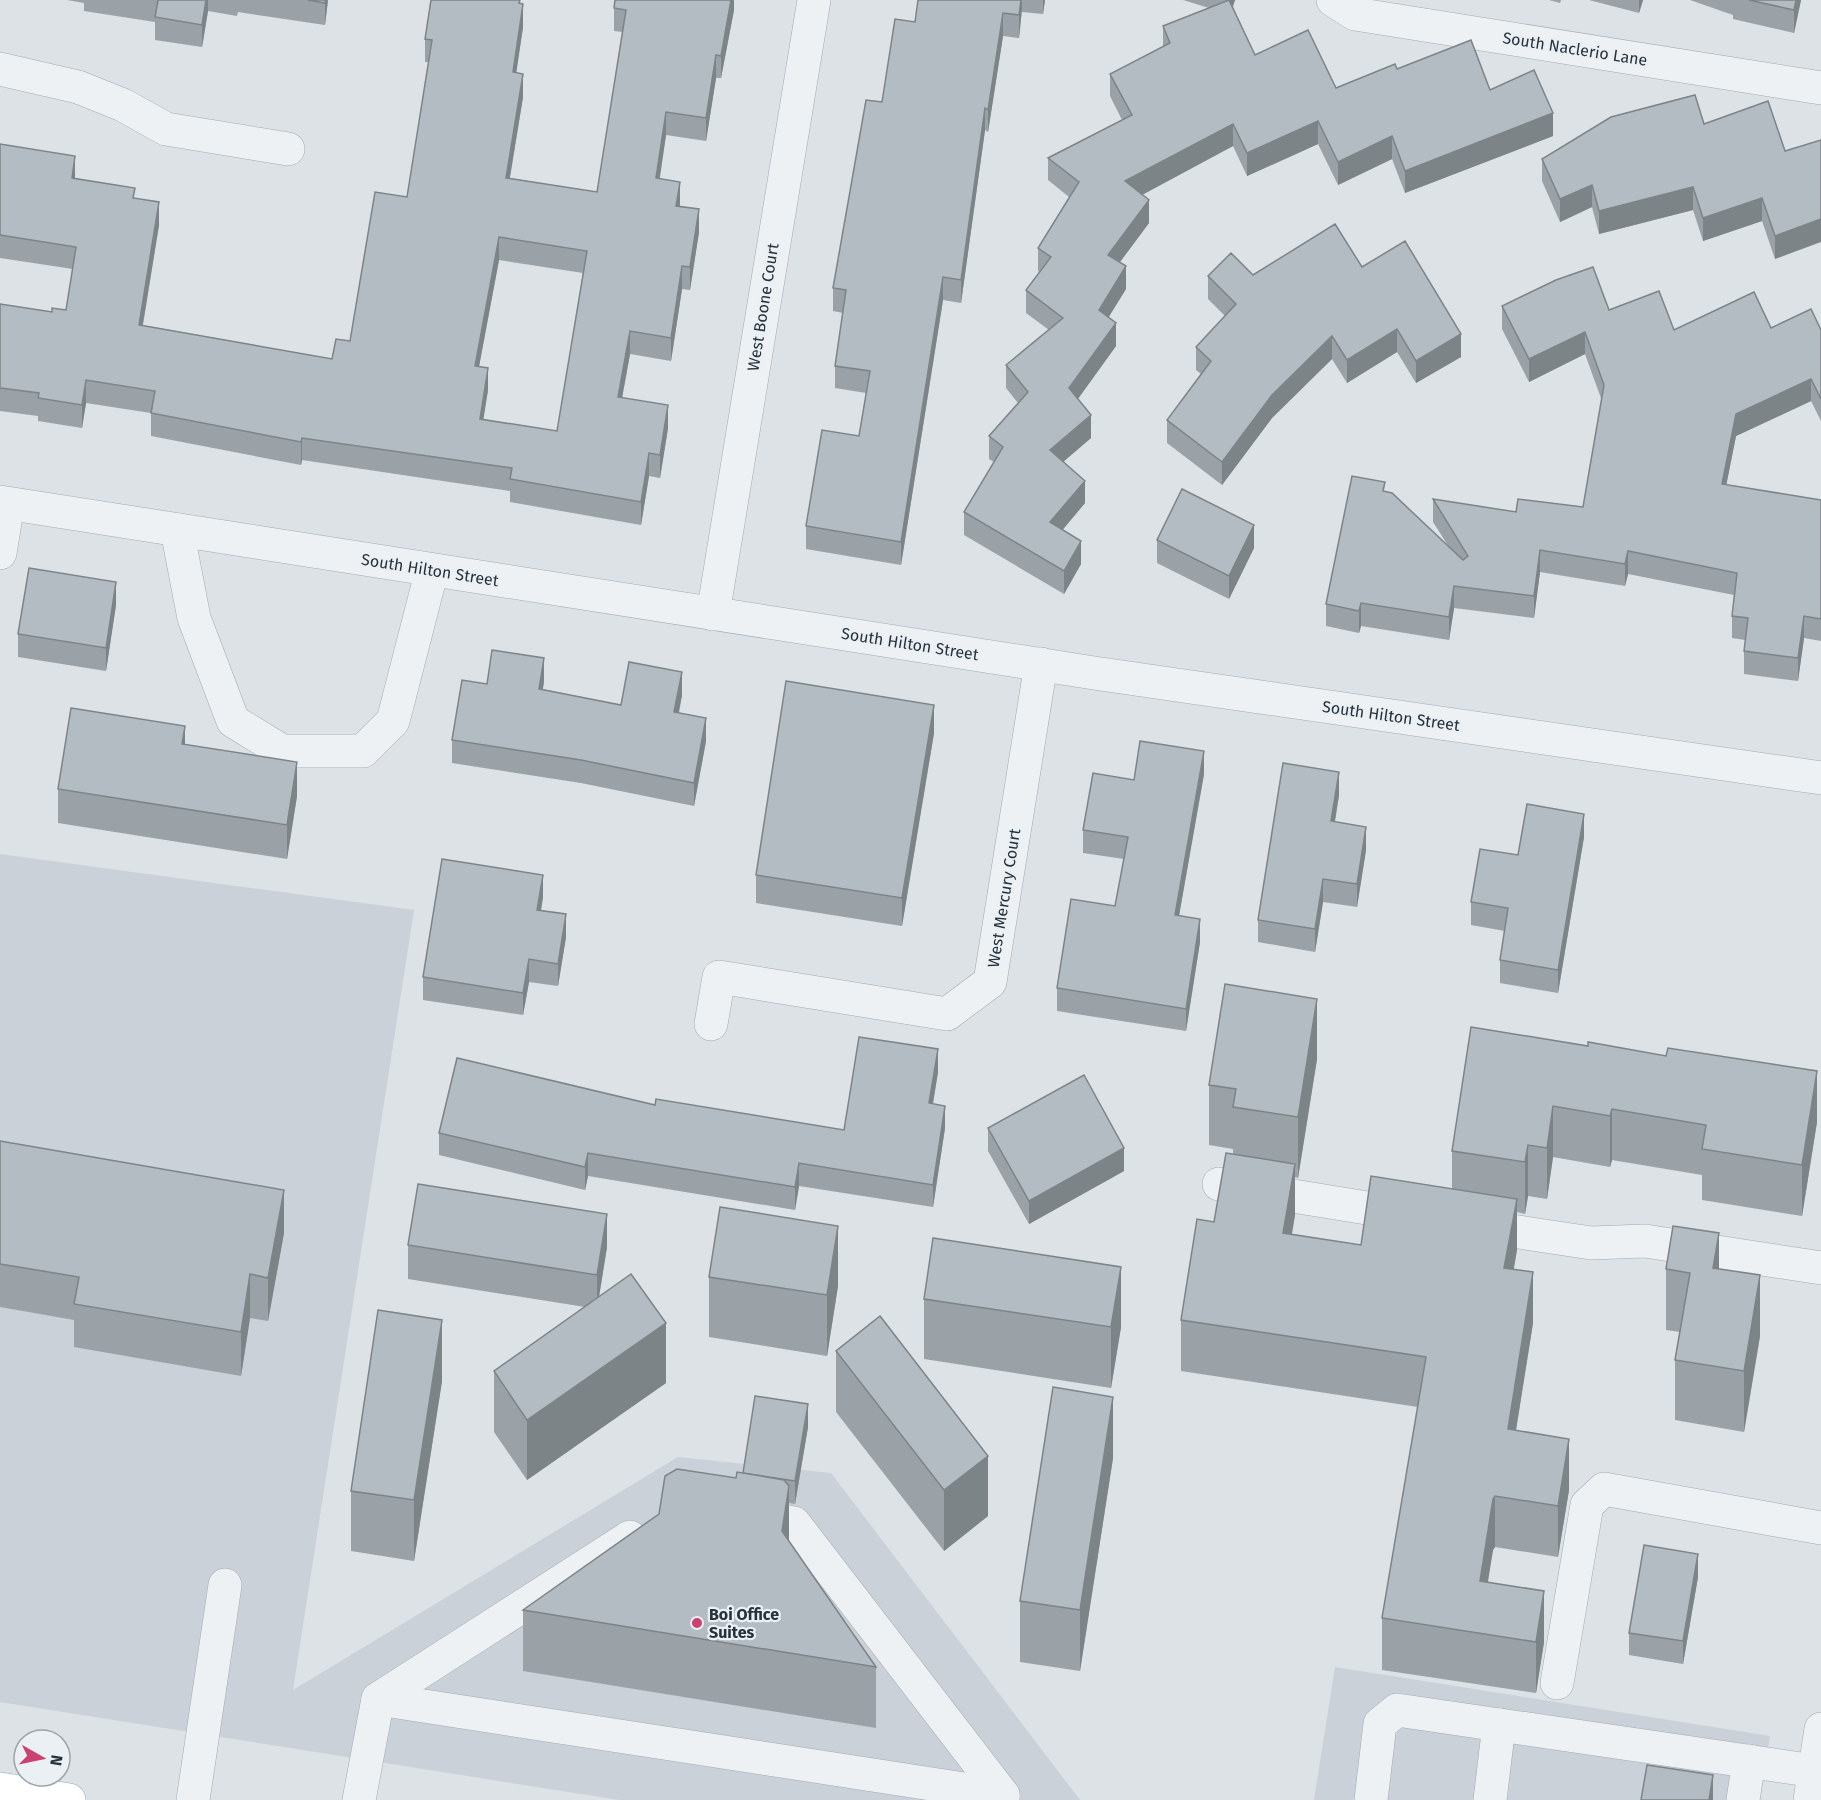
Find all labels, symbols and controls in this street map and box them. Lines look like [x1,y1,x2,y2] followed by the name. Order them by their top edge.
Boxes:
[1501,28,1649,70] street label: South Naclerio Lane
[744,241,783,372] street label: West Boone Court
[360,550,500,590] street label: South Hilton Street
[840,624,980,664] street label: South Hilton Street
[1321,697,1461,735] street label: South Hilton Street
[984,827,1024,969] street label: West Mercury Court
[709,1605,779,1642] place label: Boi Office Suites
[690,1616,704,1630] marker: Boi Office Suites
[12,1728,72,1788] north arrow
[46,1754,67,1767] text: N

